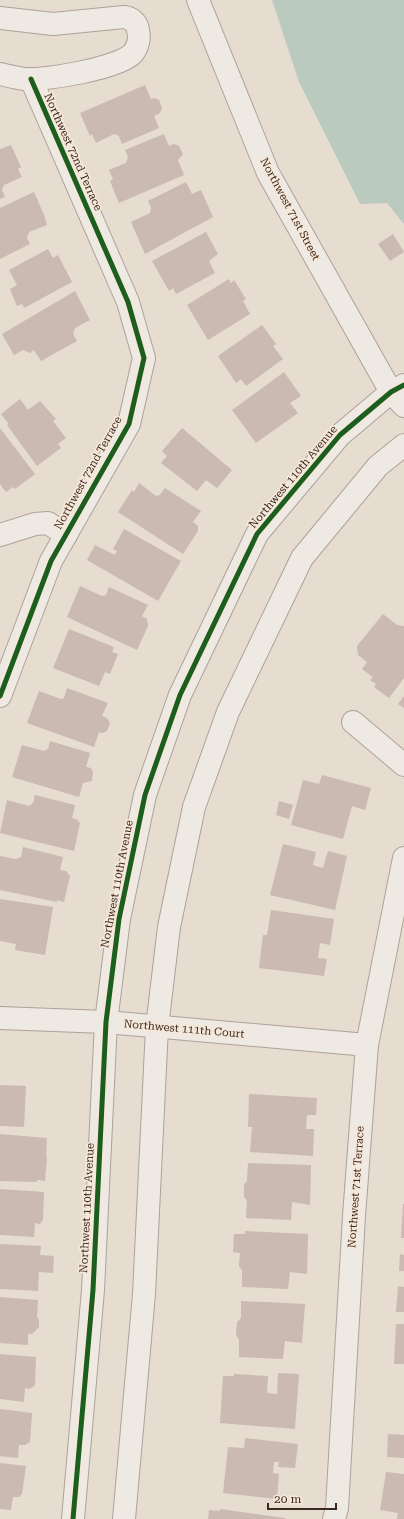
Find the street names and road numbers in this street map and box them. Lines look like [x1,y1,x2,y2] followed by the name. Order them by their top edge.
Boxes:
[41,91,105,213] street label: Northwest 72nd Terrace
[257,156,323,262] street label: Northwest 71st Street
[51,414,125,532] street label: Northwest 72nd Terrace
[246,423,340,531] street label: Northwest 110th Avenue
[98,819,136,949] street label: Northwest 110th Avenue
[123,1017,245,1041] street label: Northwest 111th Court
[345,1126,367,1248] street label: Northwest 71st Terrace
[77,1143,97,1273] street label: Northwest 110th Avenue

